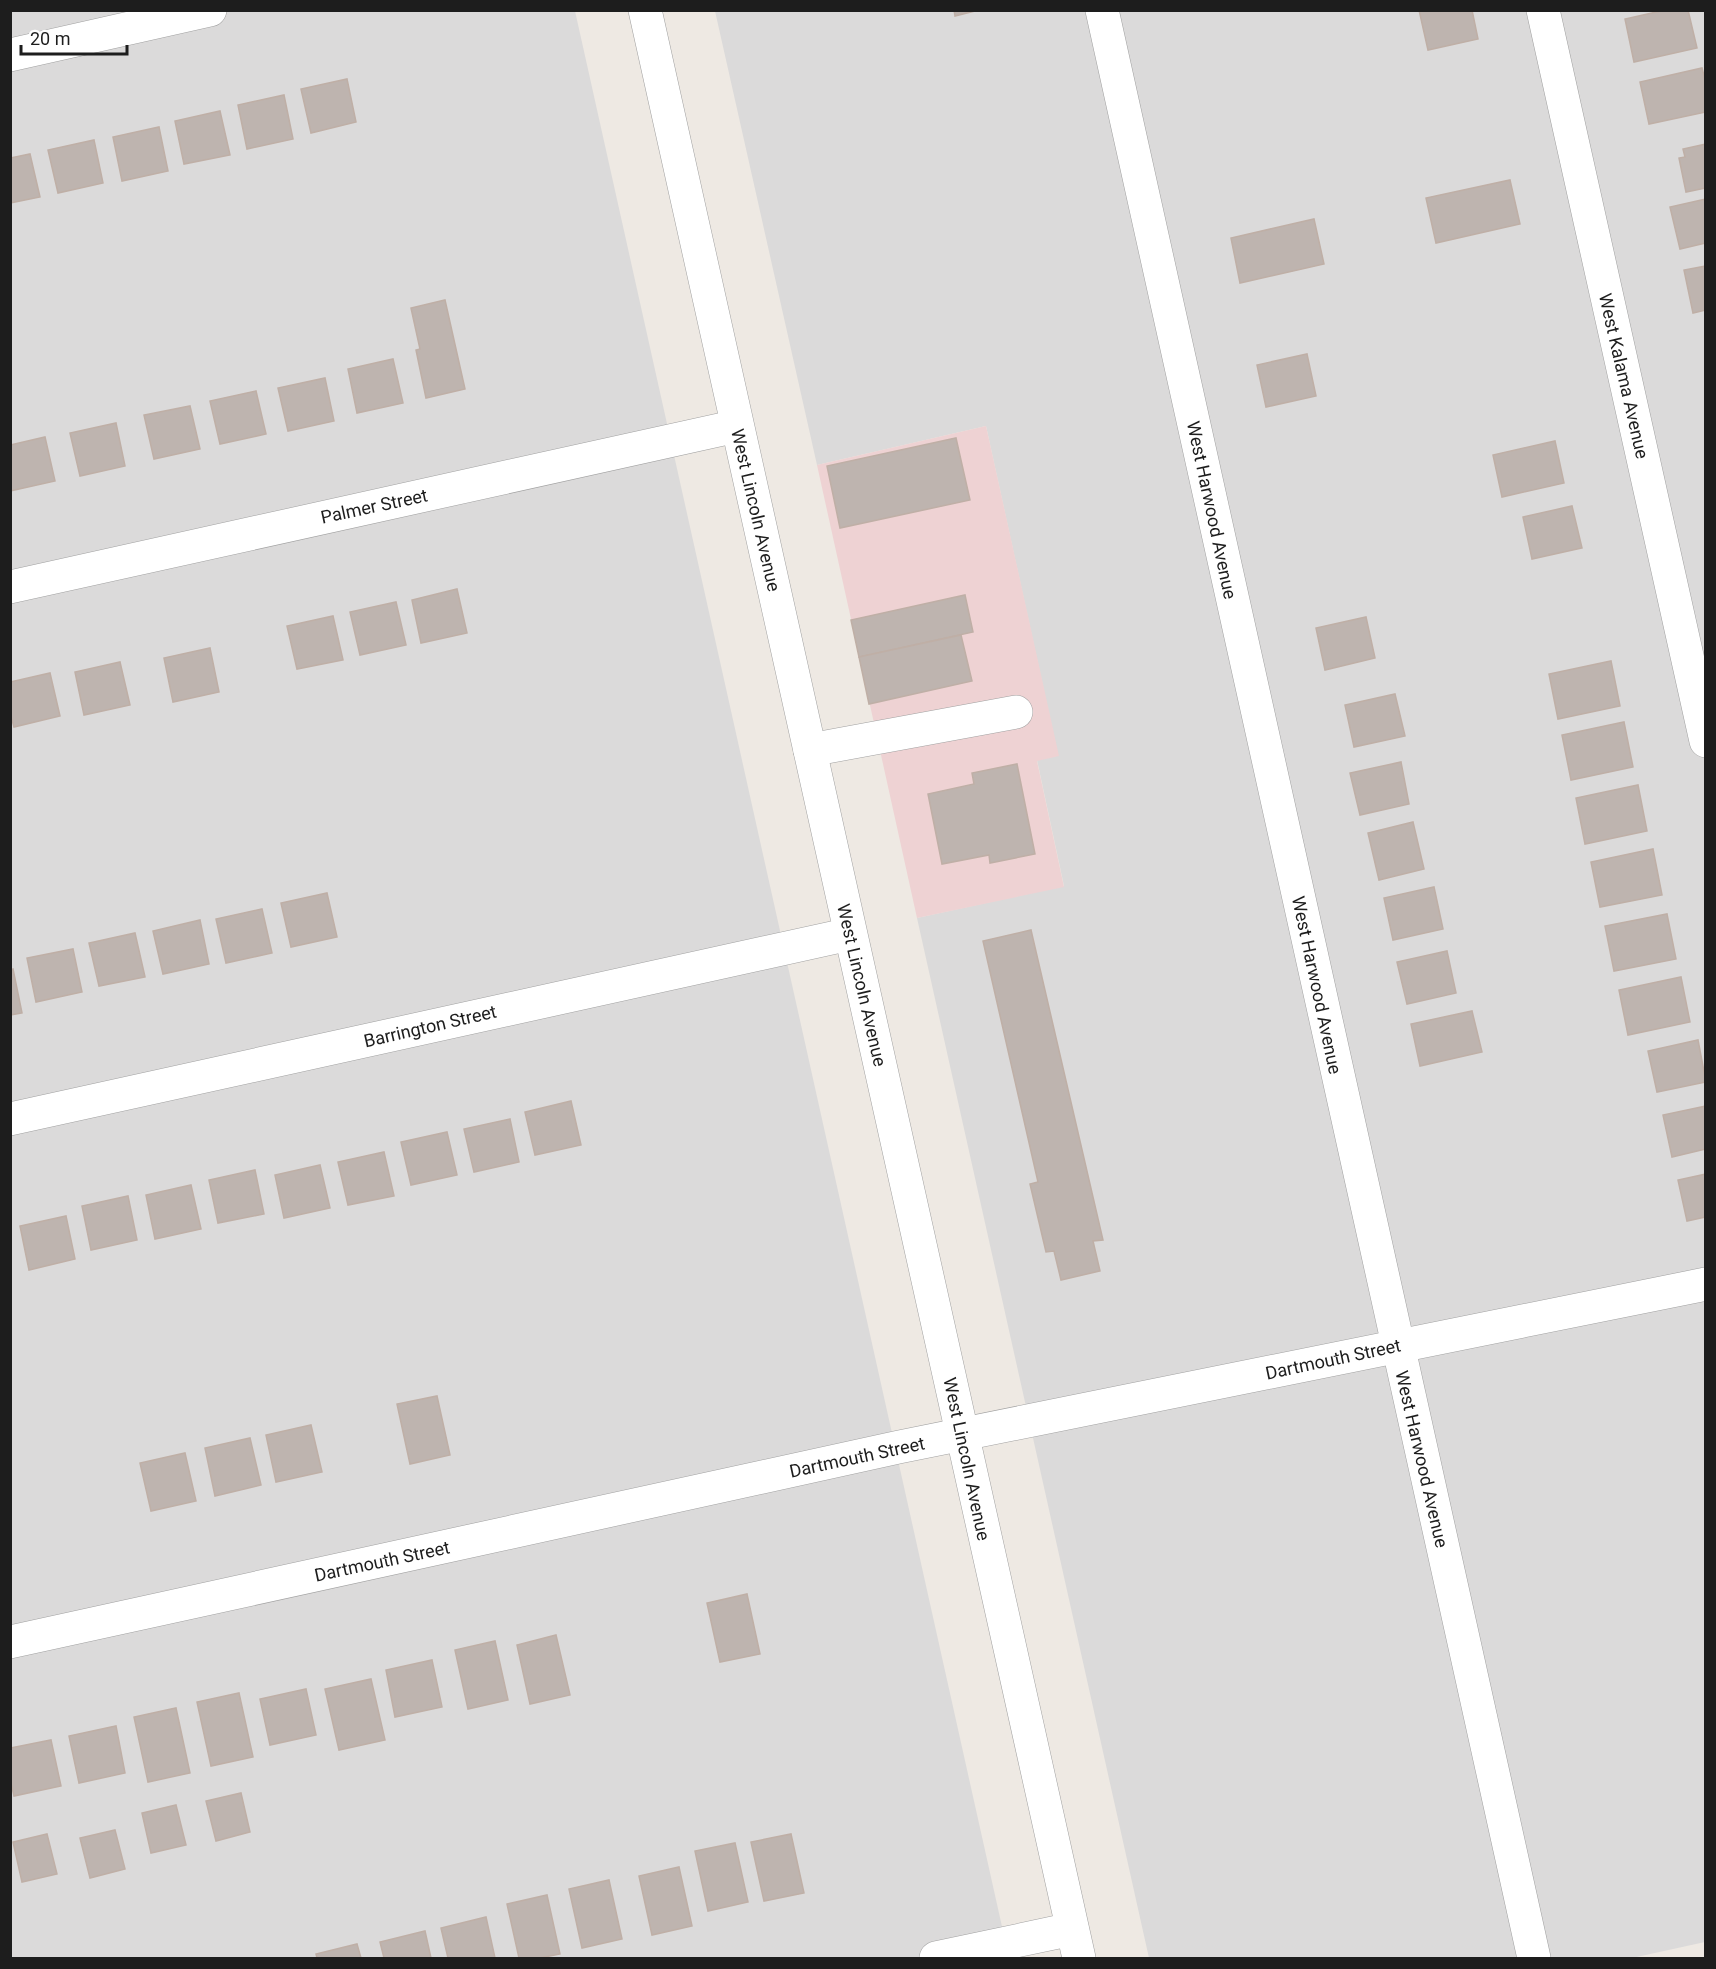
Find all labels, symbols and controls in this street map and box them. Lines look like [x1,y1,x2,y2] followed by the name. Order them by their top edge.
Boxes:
[21,18,128,56] scale bar
[30,28,70,49] text: 20 m
[1595,291,1653,461] street label: West Kalama Avenue
[1183,419,1241,601] street label: West Harwood Avenue
[727,427,785,593] street label: West Lincoln Avenue
[319,484,430,528] street label: Palmer Street
[1288,894,1346,1076] street label: West Harwood Avenue
[833,902,891,1068] street label: West Lincoln Avenue
[362,1001,498,1051] street label: Barrington Street
[1263,1334,1403,1384] street label: Dartmouth Street
[1391,1368,1453,1550] street label: West Harwood Avenue
[939,1376,995,1542] street label: West Lincoln Avenue
[787,1432,927,1482] street label: Dartmouth Street
[312,1536,452,1586] street label: Dartmouth Street

